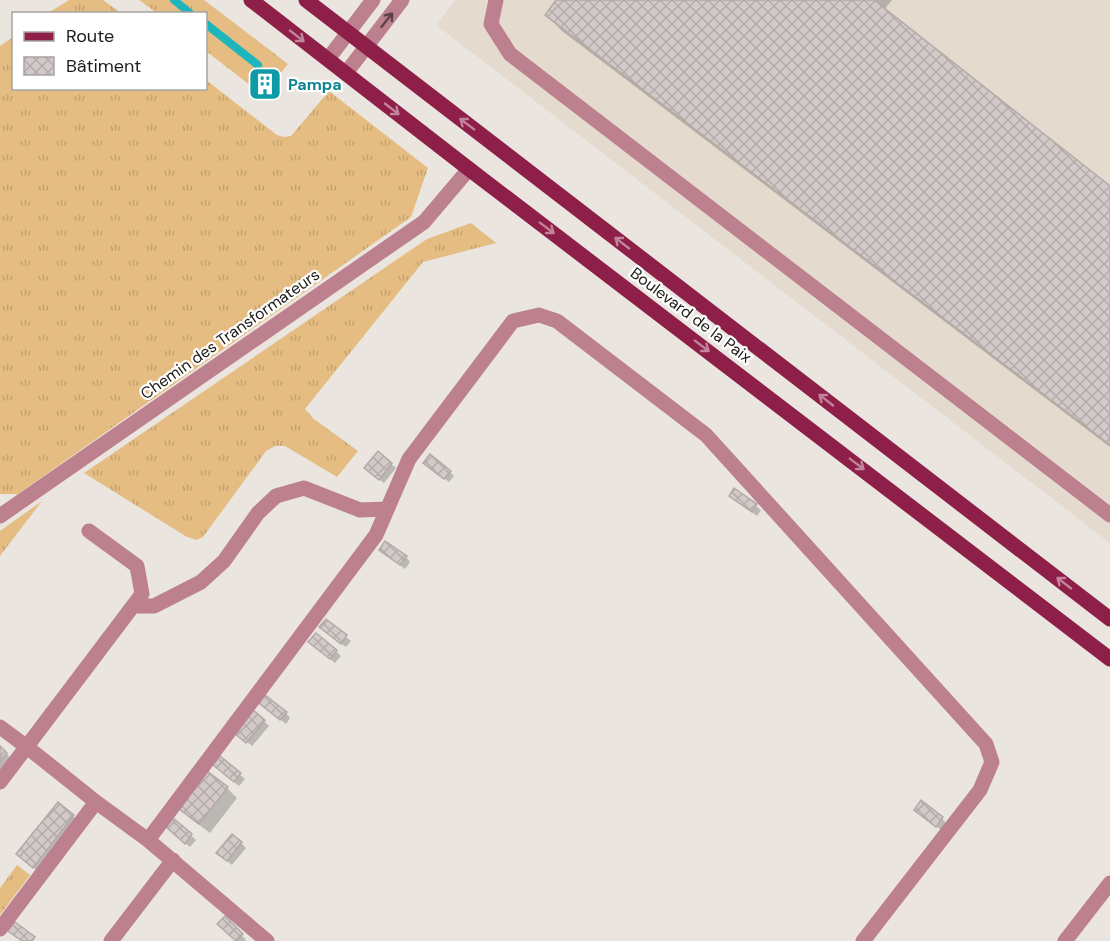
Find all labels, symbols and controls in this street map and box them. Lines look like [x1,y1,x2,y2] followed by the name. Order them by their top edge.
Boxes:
[12,12,207,90] legend
[380,12,393,28] one-way arrow
[66,24,114,48] text: Route
[289,29,305,42] one-way arrow
[66,54,141,78] text: Bâtiment
[247,66,283,102] building icon: Pampa
[288,74,342,95] place label: Pampa
[384,102,400,115] one-way arrow
[460,117,476,130] one-way arrow
[538,221,554,234] one-way arrow
[614,236,630,249] one-way arrow
[626,263,756,368] street label: Boulevard de la Paix
[136,264,324,404] street label: Chemin des Transformateurs
[693,340,709,352] one-way arrow
[818,394,834,407] one-way arrow
[848,458,864,471] one-way arrow
[1056,577,1072,590] one-way arrow

